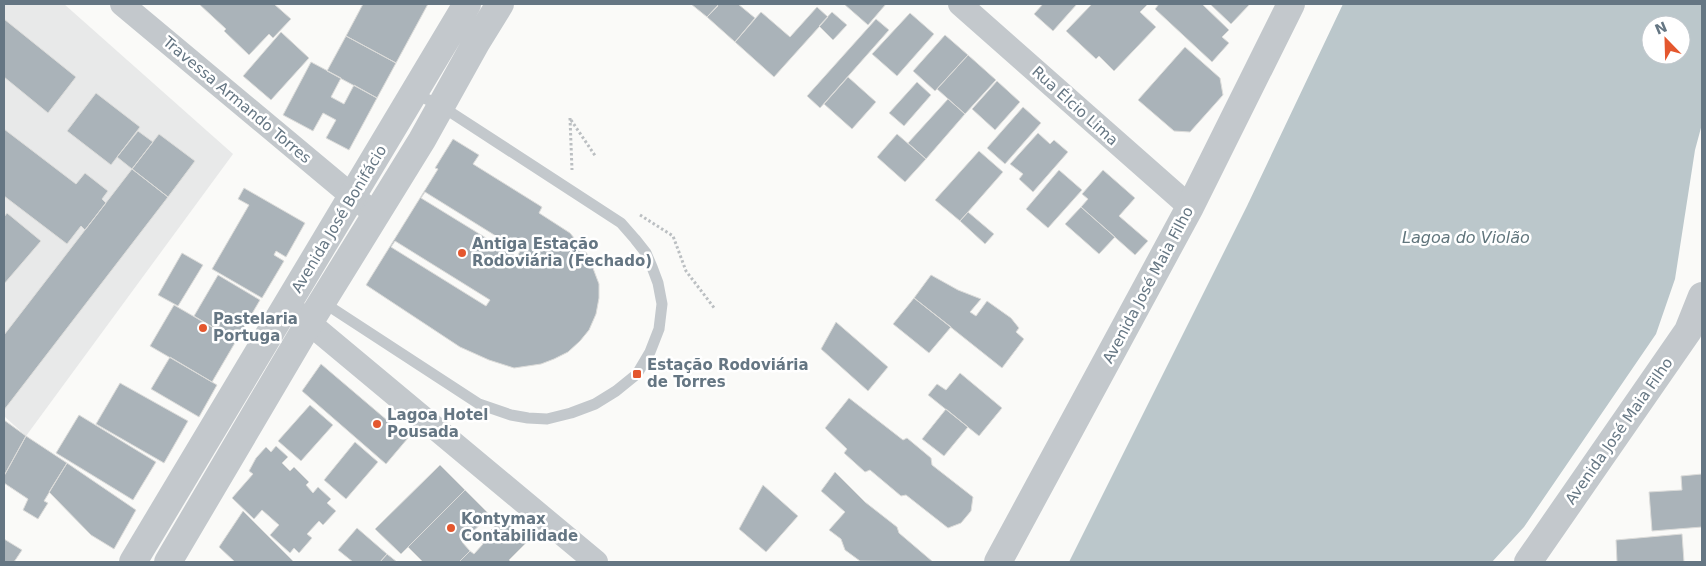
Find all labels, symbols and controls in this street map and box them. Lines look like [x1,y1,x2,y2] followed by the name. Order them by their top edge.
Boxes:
[1641,15,1691,65] north arrow
[1652,18,1669,38] text: N
[159,32,315,167] street label: Travessa Armando Torres
[1028,62,1122,149] street label: Rua Élcio Lima
[288,142,390,296] street label: Avenida José Bonifácio
[1099,204,1197,366] street label: Avenida José Maia Filho
[1402,228,1530,247] water label: Lagoa do Violão
[472,235,652,270] place label: Antiga Estação Rodoviária (Fechado)
[456,247,468,259] marker: Antiga Estação Rodoviária (Fechado)
[213,310,298,345] place label: Pastelaria Portuga
[197,322,209,334] marker: Pastelaria Portuga
[1561,354,1677,508] street label: Avenida José Maia Filho
[647,356,809,391] place label: Estação Rodoviária de Torres
[631,368,643,380] marker: Estação Rodoviária de Torres
[387,406,488,441] place label: Lagoa Hotel Pousada
[371,418,383,430] marker: Lagoa Hotel Pousada
[461,510,578,545] place label: Kontymax Contabilidade
[445,522,457,534] marker: Kontymax Contabilidade

